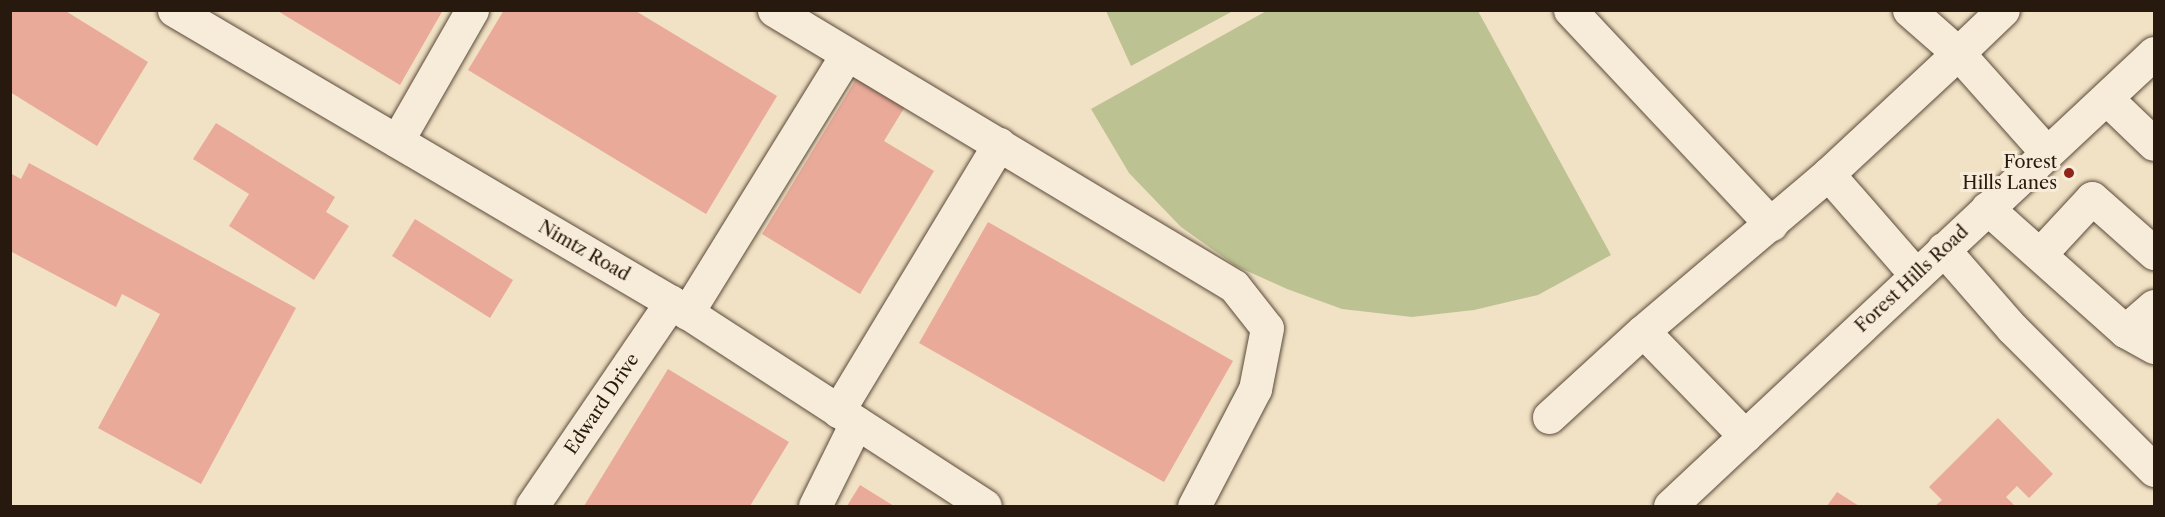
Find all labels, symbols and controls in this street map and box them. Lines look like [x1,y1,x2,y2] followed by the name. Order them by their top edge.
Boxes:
[1962,152,2057,195] place label: Forest Hills Lanes
[2062,166,2076,180] marker: Forest Hills Lanes
[534,216,634,286] street label: Nimtz Road
[1851,221,1973,337] street label: Forest Hills Road
[560,349,644,459] street label: Edward Drive

